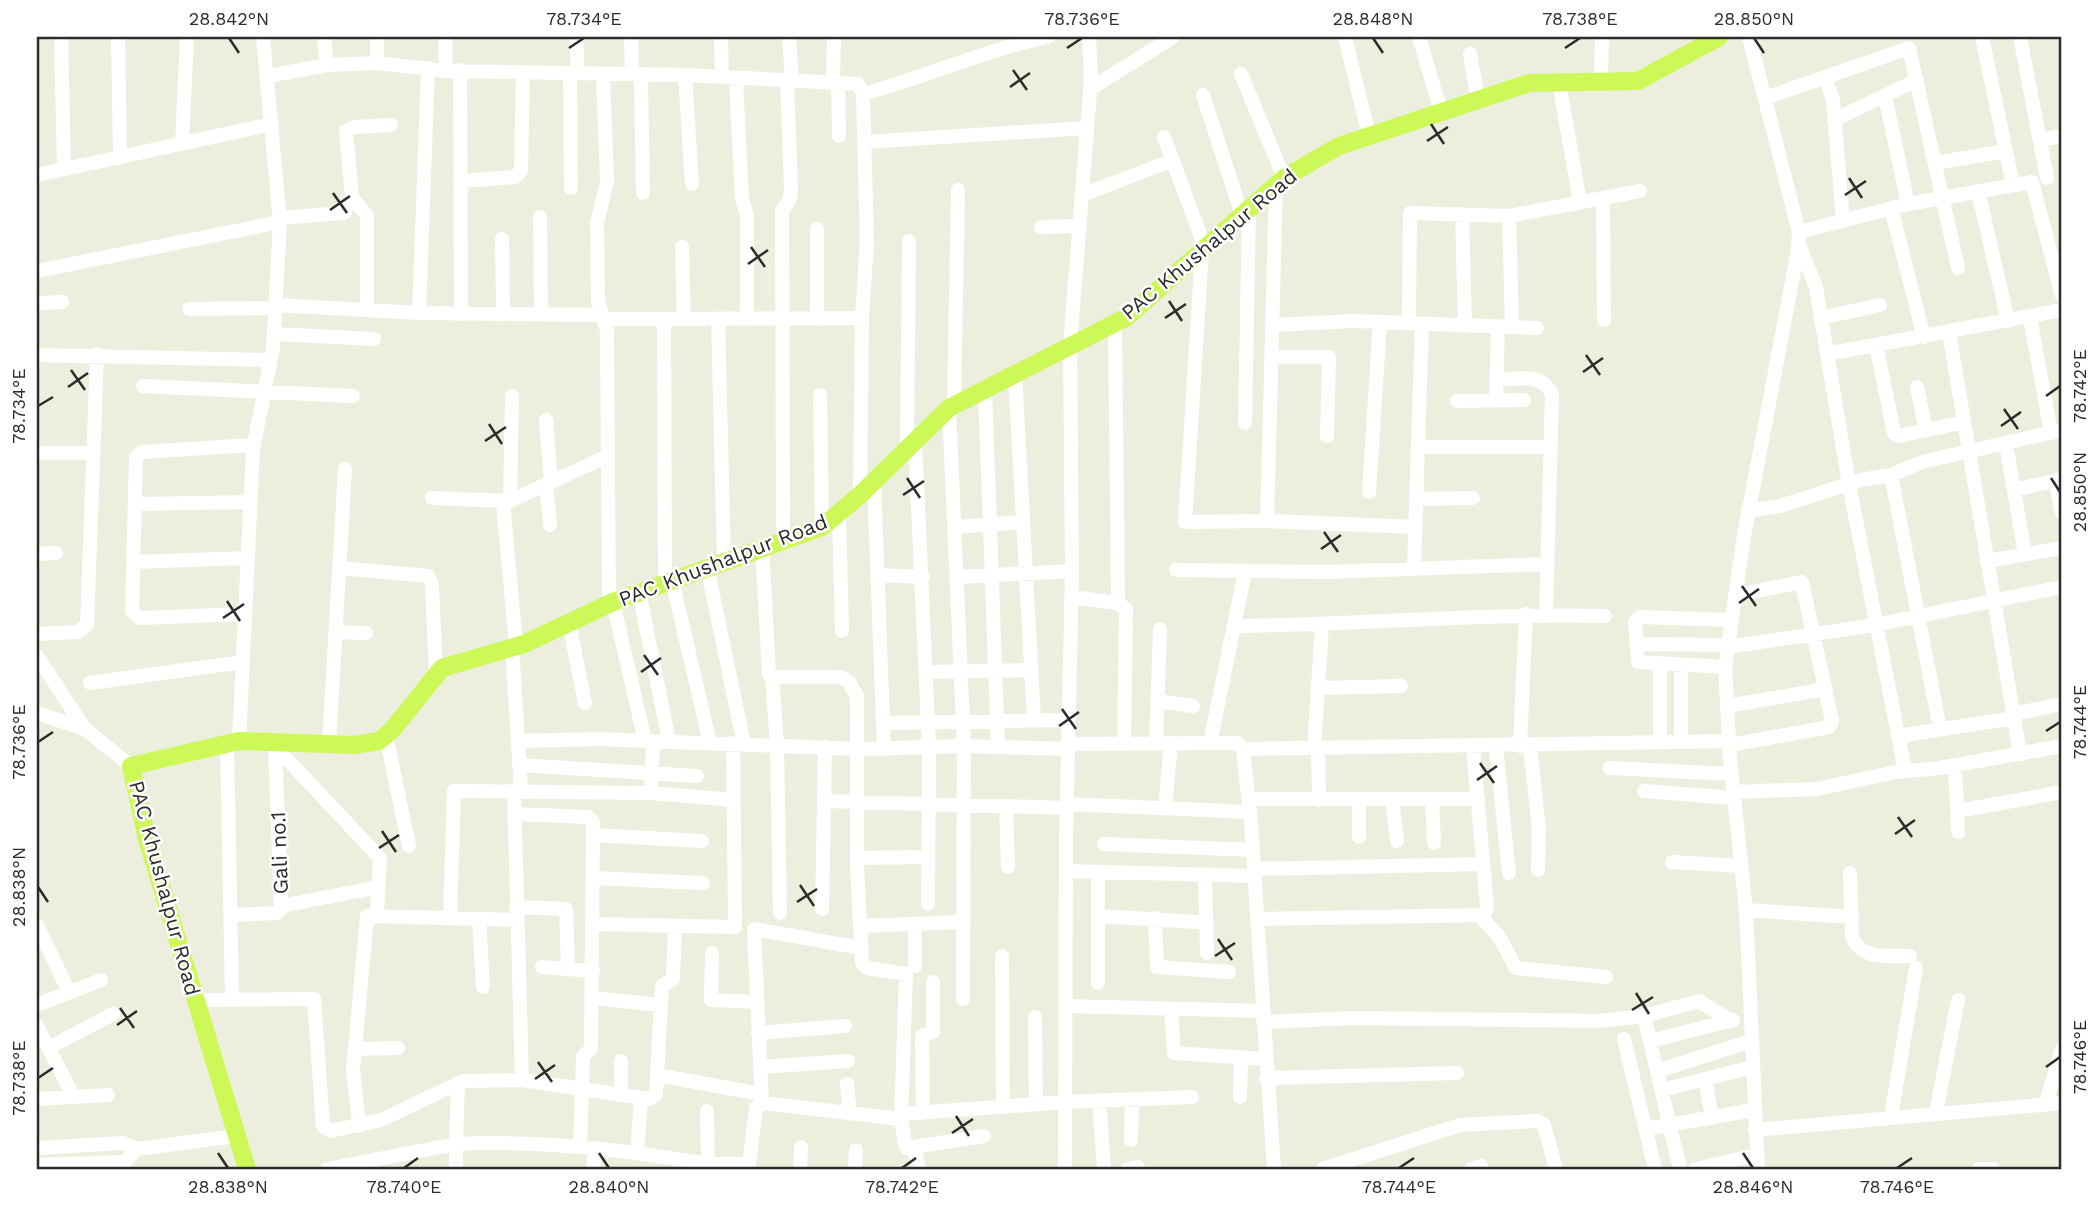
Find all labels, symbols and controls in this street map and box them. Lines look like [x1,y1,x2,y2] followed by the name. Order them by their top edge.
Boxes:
[189,8,269,29] text: 28.842°N
[546,8,622,29] text: 78.734°E
[1044,8,1120,29] text: 78.736°E
[1332,8,1414,29] text: 28.848°N
[1542,8,1618,29] text: 78.738°E
[1714,8,1794,29] text: 28.850°N
[1116,163,1302,325] street label: PAC Khushalpur Road
[2069,349,2090,423] text: 78.742°E
[8,368,29,444] text: 78.734°E
[2069,452,2090,532] text: 28.850°N
[615,509,831,611] street label: PAC Khushalpur Road
[2069,685,2090,759] text: 78.744°E
[8,704,29,780] text: 78.736°E
[124,778,206,998] street label: PAC Khushalpur Road
[265,811,293,895] street label: Gali no.1
[8,847,29,927] text: 28.838°N
[2069,1020,2090,1094] text: 78.746°E
[8,1040,29,1116] text: 78.738°E
[188,1176,268,1197] text: 28.838°N
[367,1176,441,1197] text: 78.740°E
[568,1176,650,1197] text: 28.840°N
[865,1176,939,1197] text: 78.742°E
[1362,1176,1436,1197] text: 78.744°E
[1713,1176,1793,1197] text: 28.846°N
[1860,1176,1934,1197] text: 78.746°E

